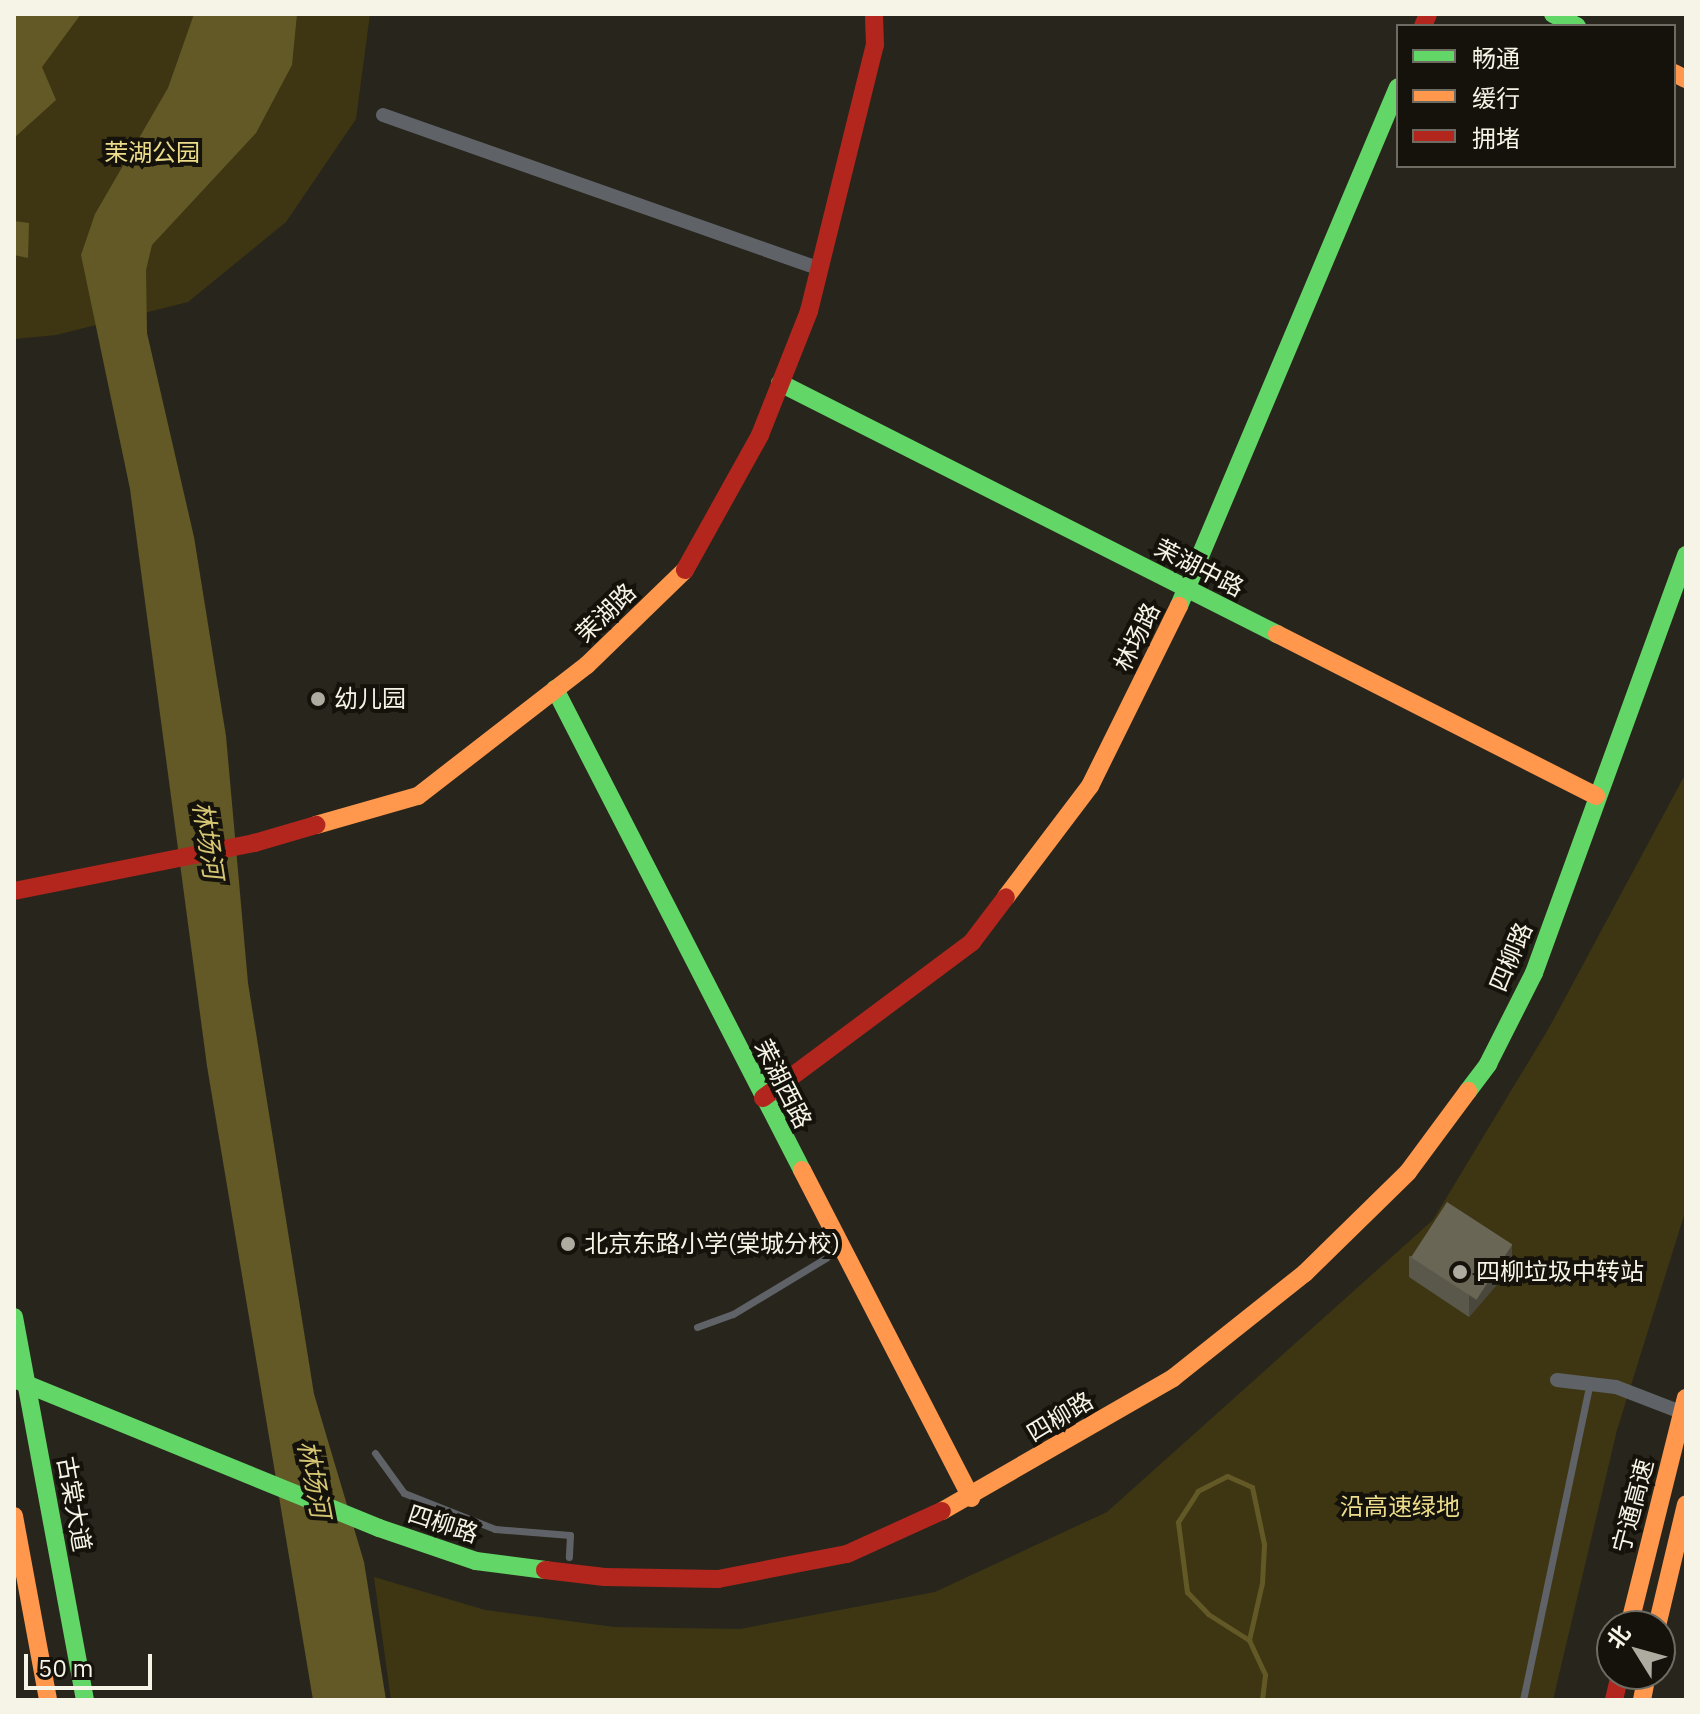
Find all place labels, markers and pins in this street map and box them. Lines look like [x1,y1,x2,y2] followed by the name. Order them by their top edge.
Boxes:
[334,685,406,713] place label: 幼儿园
[309,690,327,708] marker: 幼儿园
[584,1230,840,1258] place label: 北京东路小学(棠城分校)
[559,1235,577,1253] marker: 北京东路小学(棠城分校)
[1476,1258,1644,1286] place label: 四柳垃圾中转站
[1451,1263,1469,1281] marker: 四柳垃圾中转站

